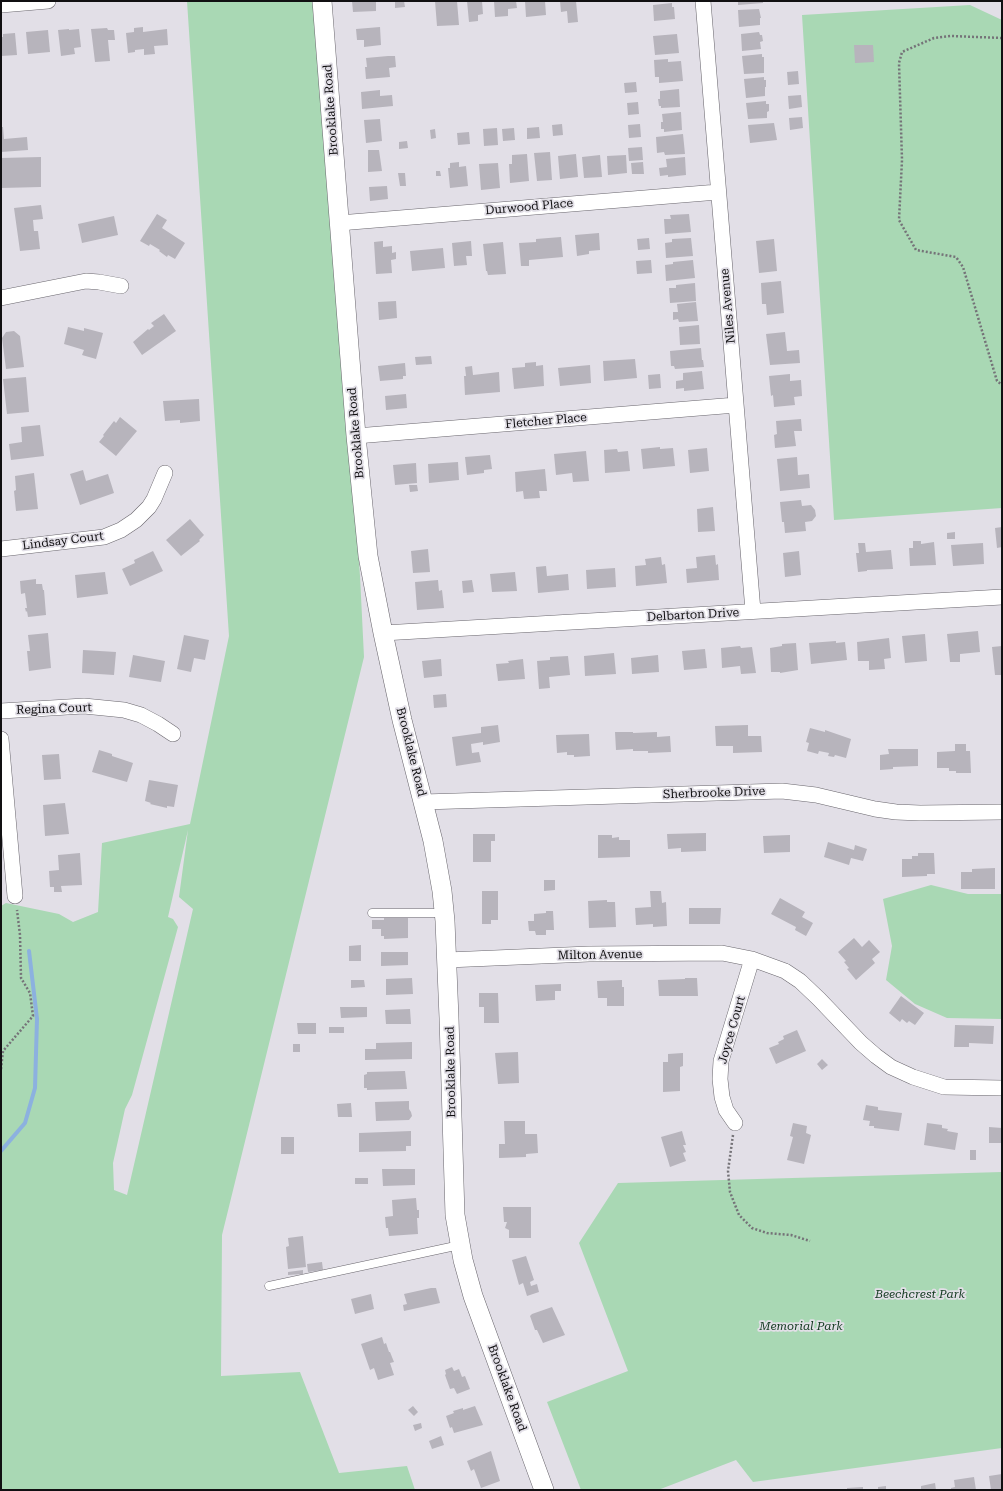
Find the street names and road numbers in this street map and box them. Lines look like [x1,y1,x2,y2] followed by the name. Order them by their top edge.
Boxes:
[321,64,341,156] street label: Brooklake Road
[484,196,574,218] street label: Durwood Place
[718,268,738,344] street label: Niles Avenue
[345,387,367,479] street label: Brooklake Road
[505,410,587,432] street label: Fletcher Place
[22,529,104,553] street label: Lindsay Court
[646,605,740,625] street label: Delbarton Drive
[16,700,92,718] street label: Regina Court
[393,706,429,798] street label: Brooklake Road
[663,784,765,802] street label: Sherbrooke Drive
[558,947,642,963] street label: Milton Avenue
[715,994,749,1066] street label: Joyce Court
[443,1026,459,1118] street label: Brooklake Road
[485,1343,529,1433] street label: Brooklake Road

